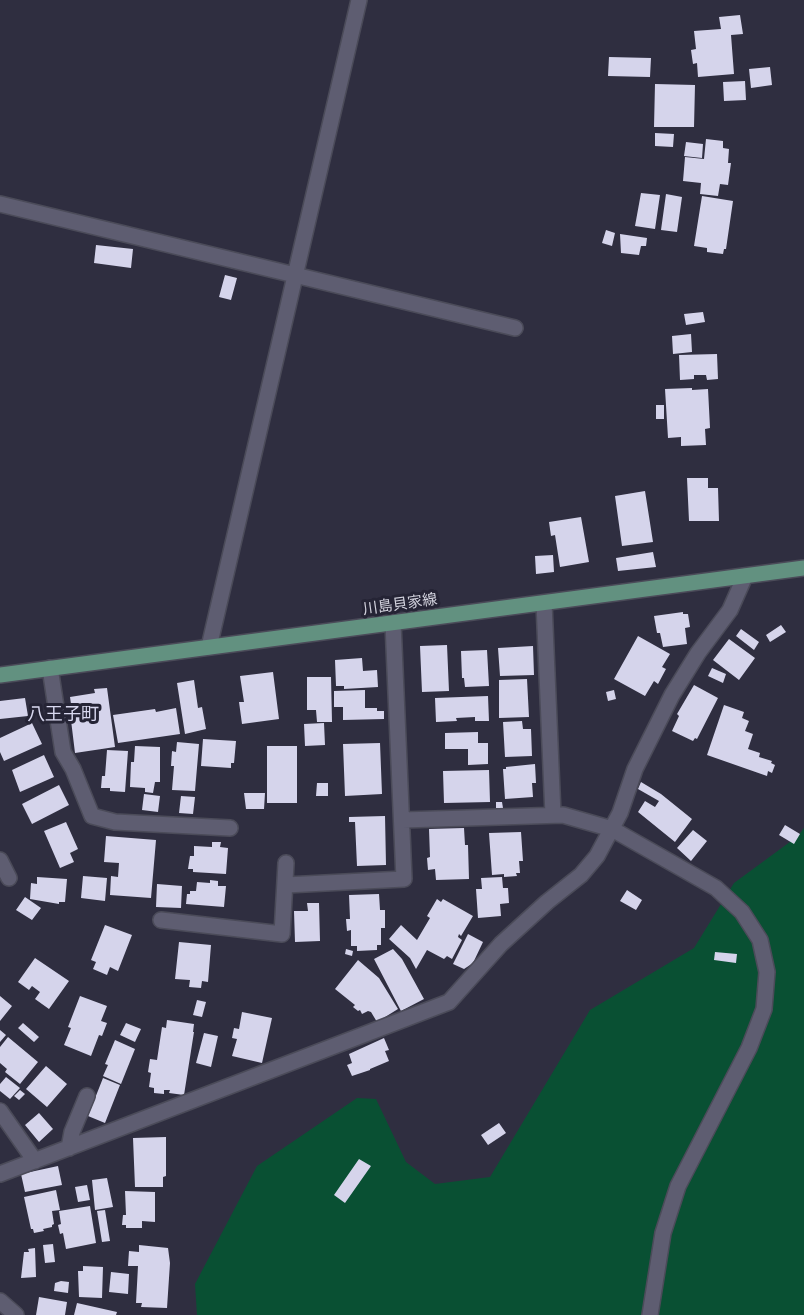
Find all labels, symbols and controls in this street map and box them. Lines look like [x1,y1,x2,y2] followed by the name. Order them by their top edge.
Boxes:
[362,590,438,618] street label: 川島貝家線
[27,703,99,725] district label: 八王子町

